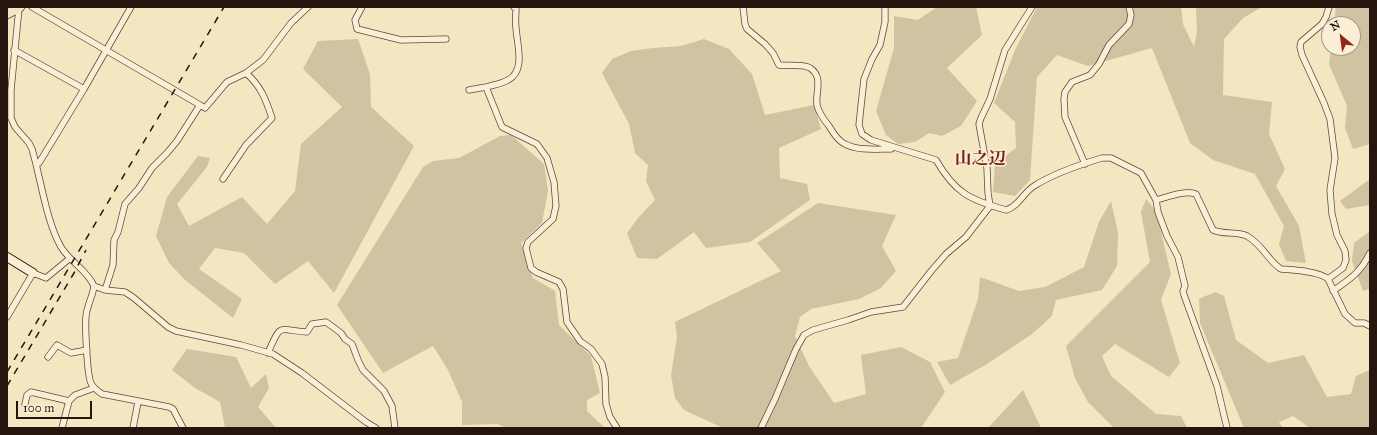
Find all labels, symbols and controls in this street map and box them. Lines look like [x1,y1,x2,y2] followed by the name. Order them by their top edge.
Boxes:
[1321,16,1361,56] north arrow
[1328,18,1343,34] text: N
[955,150,1005,170] district label: 山之辺
[18,393,94,419] scale bar
[23,401,54,415] text: 100 m

